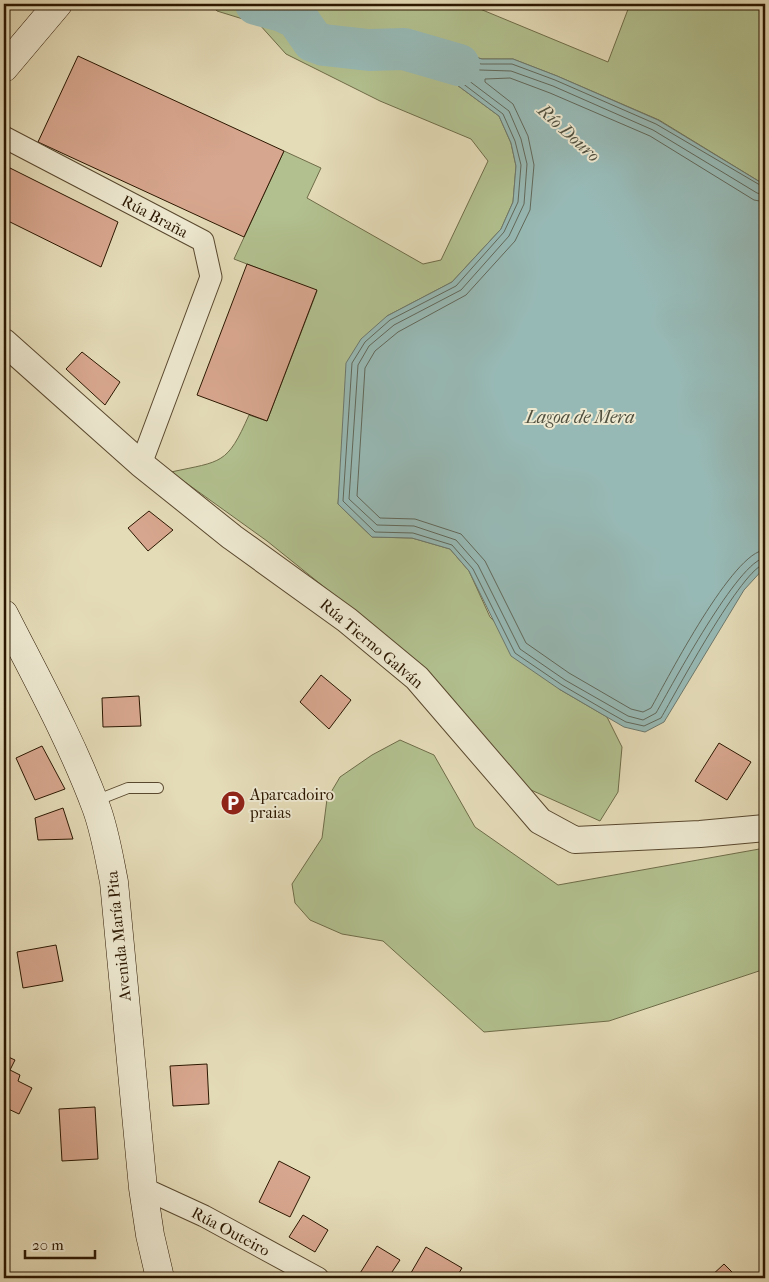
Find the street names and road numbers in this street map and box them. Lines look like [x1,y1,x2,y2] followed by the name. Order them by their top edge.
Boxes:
[118,191,192,242] street label: Rúa Braña
[316,595,428,693] street label: Rúa Tierno Galván
[102,869,135,1003] street label: Avenida María Pita
[188,1203,273,1260] street label: Rúa Outeiro

